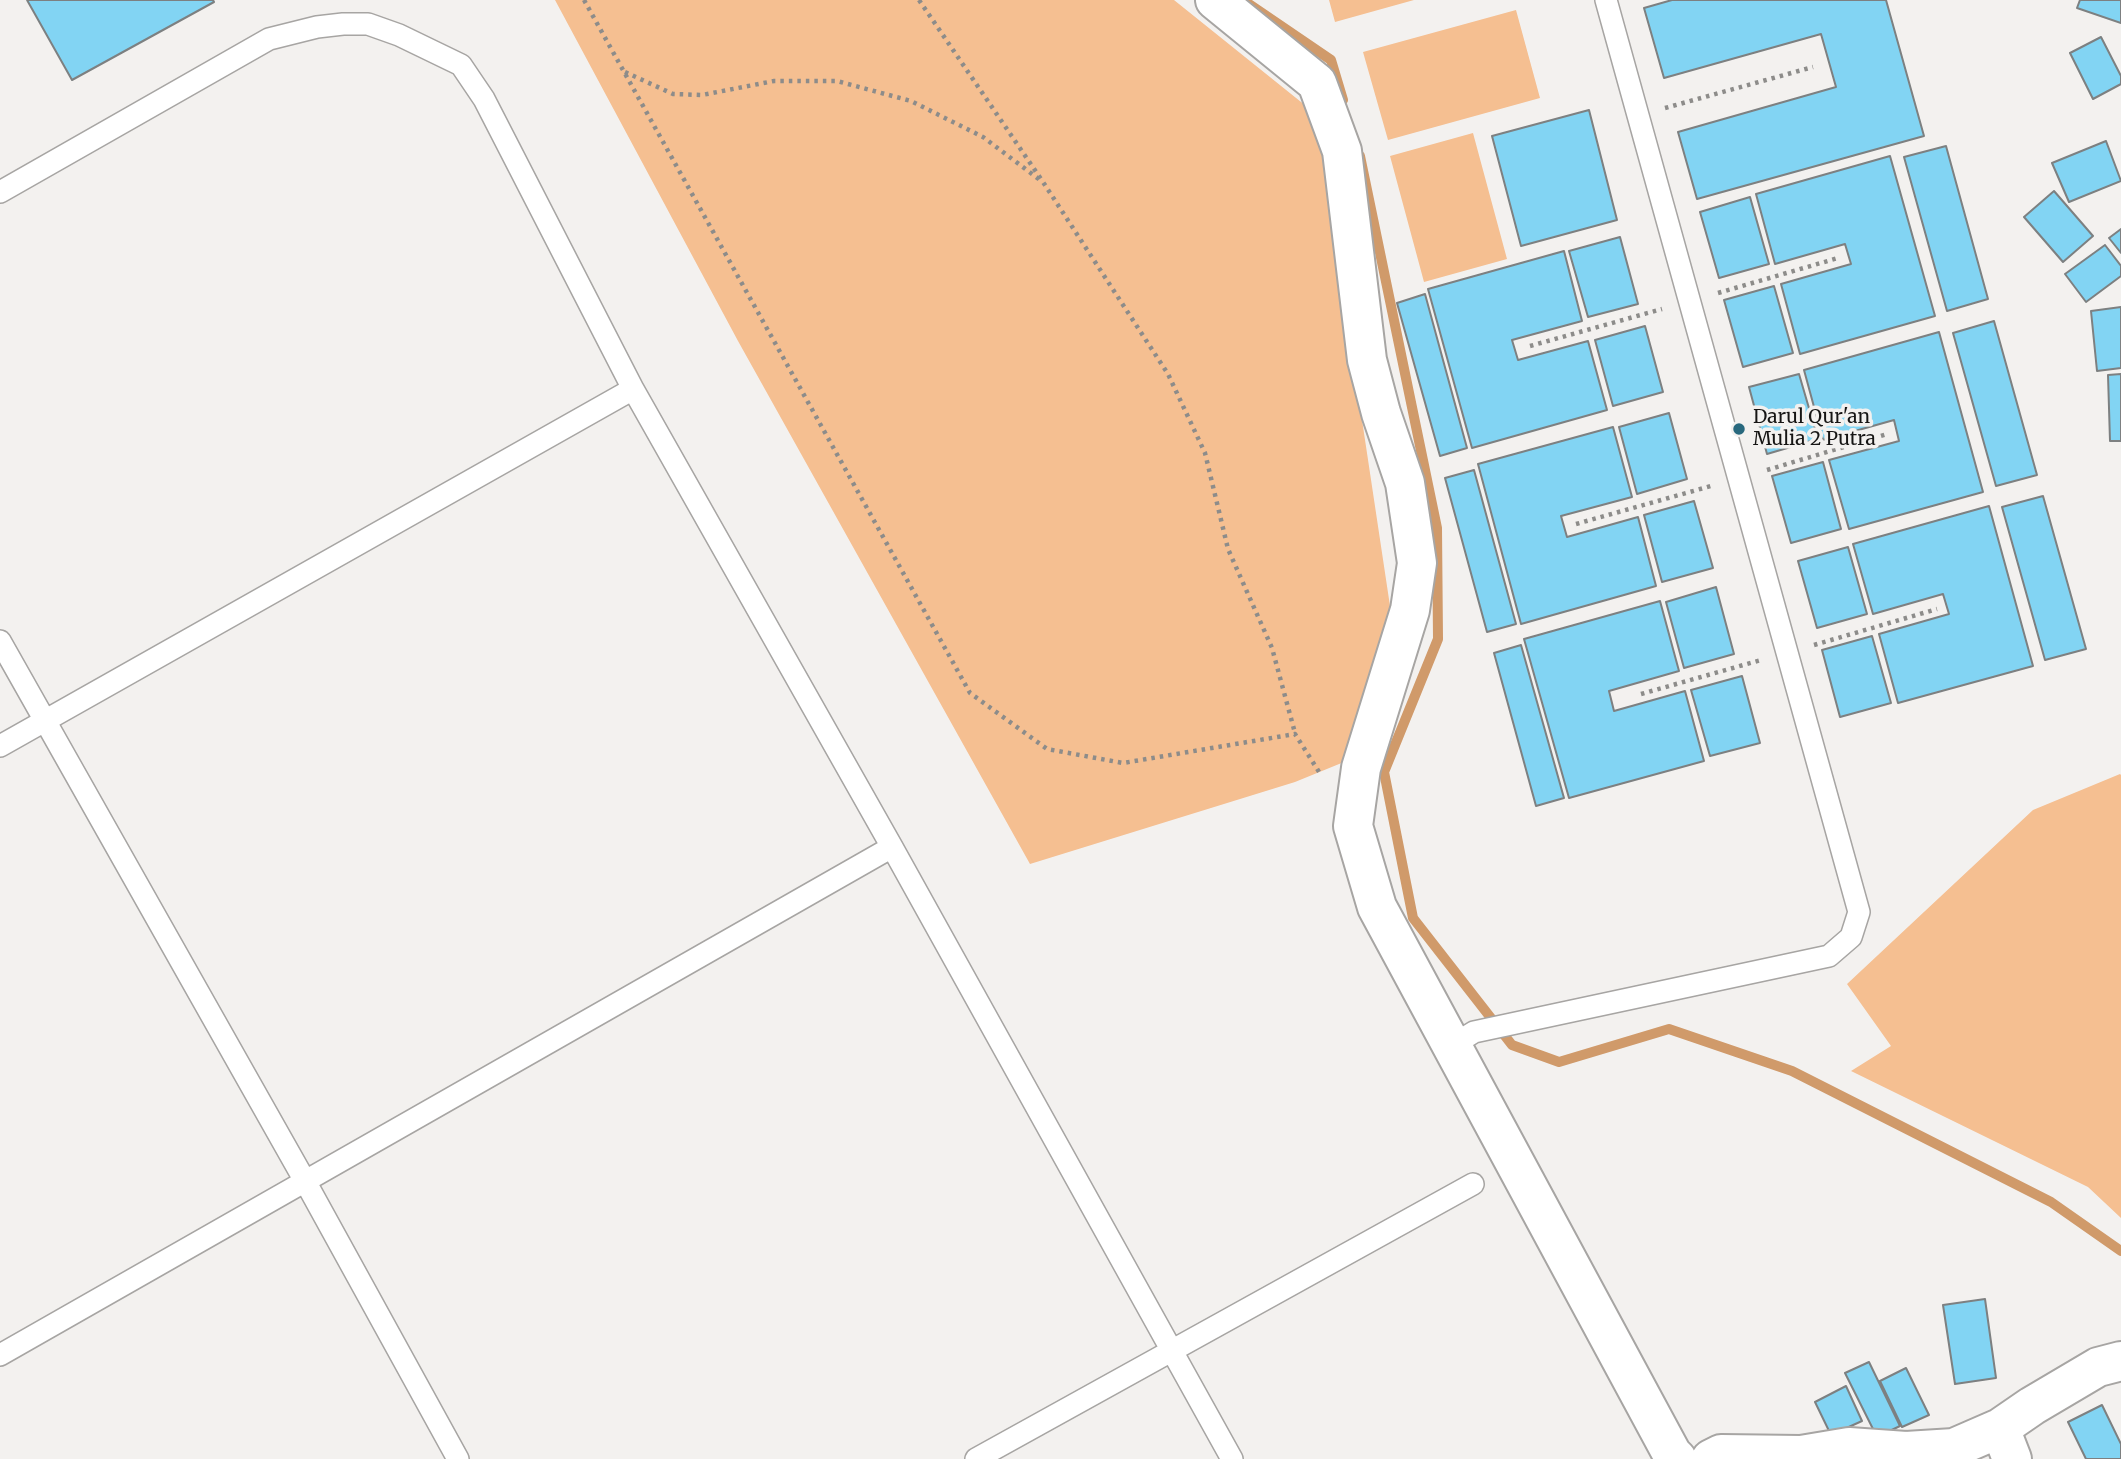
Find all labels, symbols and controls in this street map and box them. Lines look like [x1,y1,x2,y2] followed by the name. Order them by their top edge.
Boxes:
[1753,407,1876,451] place label: Darul Qur'an Mulia 2 Putra
[1731,421,1747,437] marker: Darul Qur'an Mulia 2 Putra

